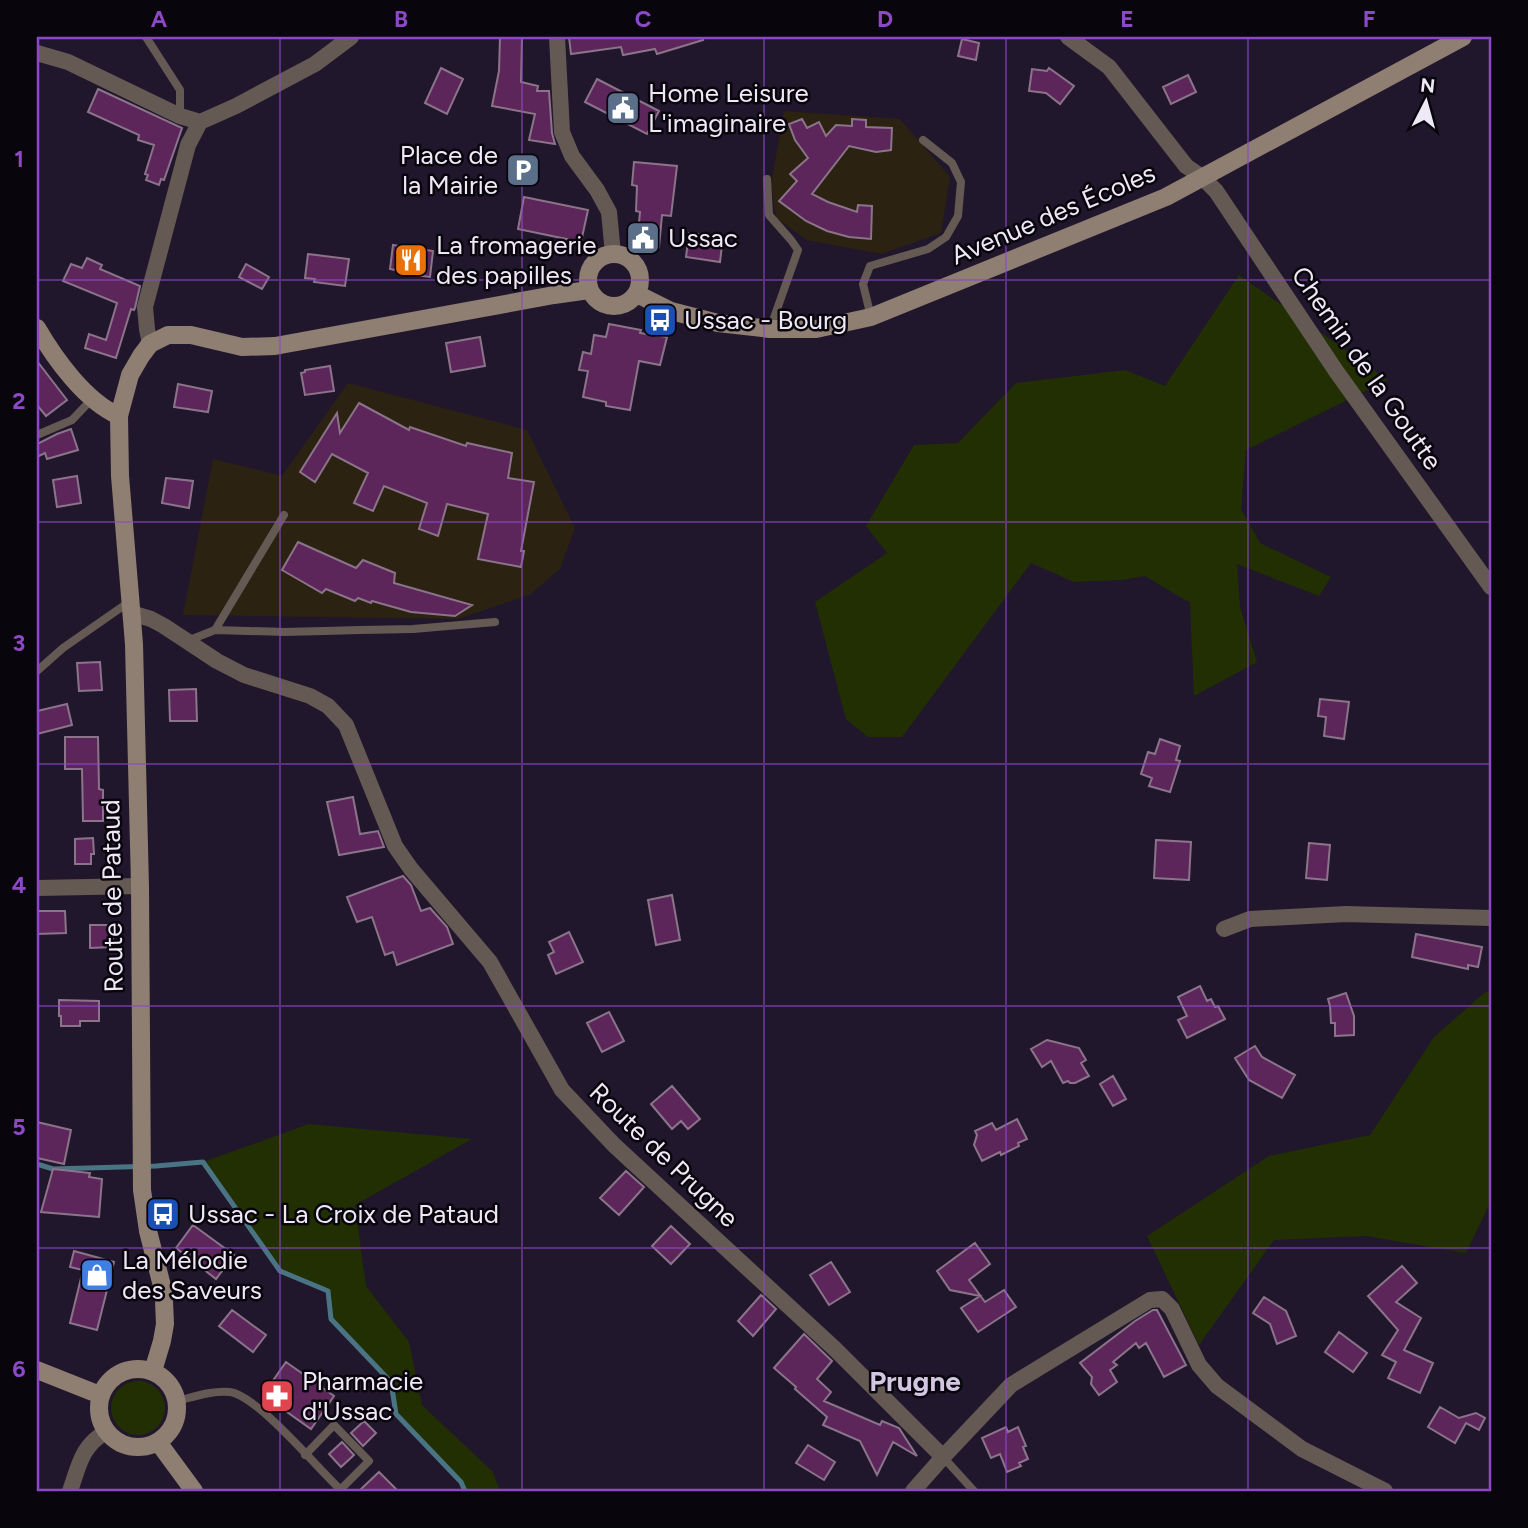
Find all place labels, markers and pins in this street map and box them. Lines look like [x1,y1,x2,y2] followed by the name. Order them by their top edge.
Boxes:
[648,77,809,139] place label: Home Leisure L'imaginaire
[604,89,642,127] public building icon: Home Leisure L'imaginaire
[400,139,498,201] place label: Place de la Mairie
[504,151,542,189] parking icon: Place de la Mairie
[624,219,662,257] public building icon: Ussac
[668,222,738,254] place label: Ussac
[436,229,597,291] place label: La fromagerie des papilles
[392,241,430,279] restaurant icon: La fromagerie des papilles
[641,301,679,339] bus stop icon: Ussac - Bourg
[684,304,847,336] place label: Ussac - Bourg
[144,1195,182,1233] bus stop icon: Ussac - La Croix de Pataud
[188,1198,499,1230] place label: Ussac - La Croix de Pataud
[122,1244,262,1306] place label: La Mélodie des Saveurs
[78,1256,116,1294] shop icon: La Mélodie des Saveurs
[302,1365,423,1427] place label: Pharmacie d'Ussac
[258,1377,296,1415] pharmacy icon: Pharmacie d'Ussac

